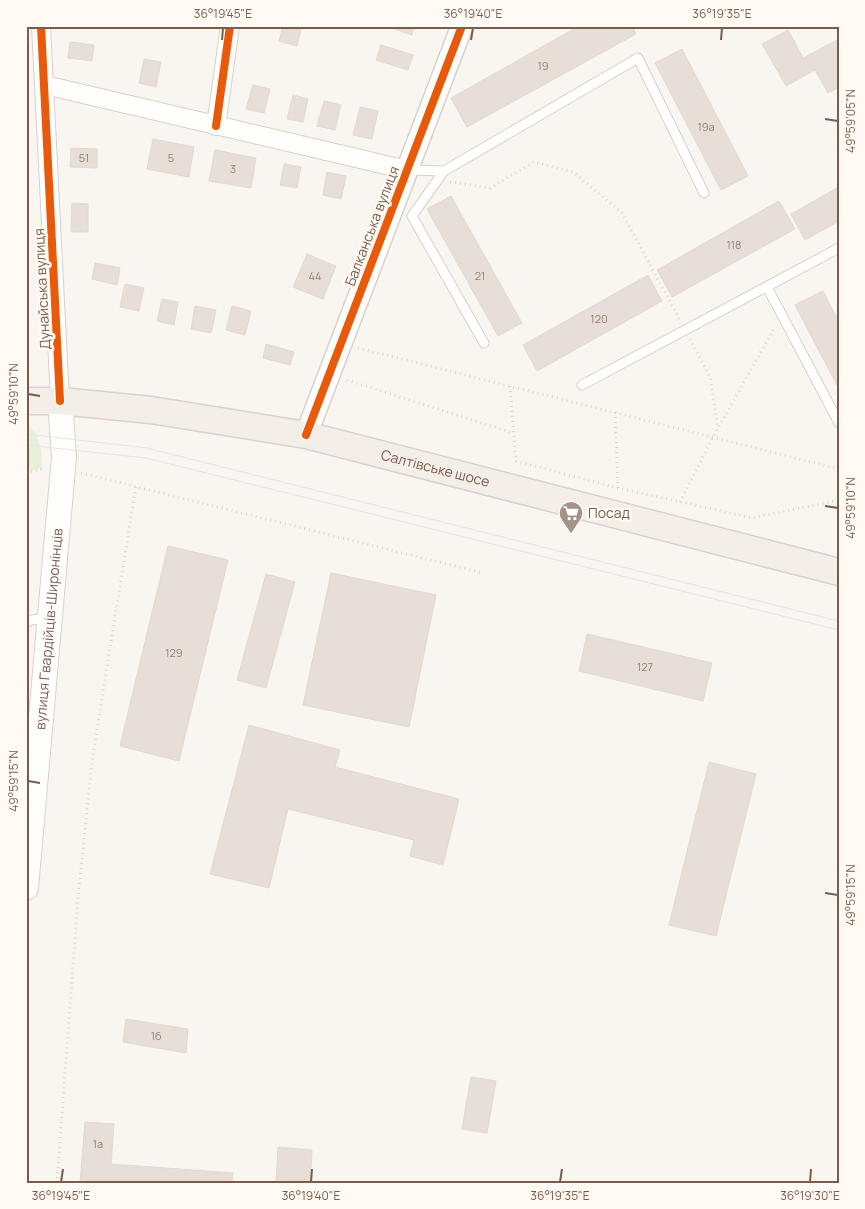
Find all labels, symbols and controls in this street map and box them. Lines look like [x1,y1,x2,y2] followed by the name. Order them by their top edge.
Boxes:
[194,5,252,22] text: 36°19'45"E
[444,5,502,22] text: 36°19'40"E
[692,5,752,22] text: 36°19'35"E
[537,58,549,73] house number: 19
[842,89,859,153] text: 49°59'05"N
[697,119,715,134] house number: 19а
[79,150,89,165] house number: 51
[168,150,174,165] house number: 5
[230,161,236,176] house number: 3
[340,163,403,289] street label: Балканська вулиця
[29,228,54,350] street label: Дунайська вулиця
[727,237,741,252] house number: 118
[308,268,322,283] house number: 44
[475,268,485,283] house number: 21
[590,311,608,326] house number: 120
[5,363,22,425] text: 49°59'10"N
[379,445,492,491] street label: Салтівське шосе
[842,477,859,539] text: 49°59'10"N
[558,500,584,534] supermarket icon: Посад
[588,503,630,522] place label: Посад
[30,527,67,731] street label: вулиця Гвардійців-Широнінців
[165,645,183,660] house number: 129
[637,659,653,674] house number: 127
[5,750,22,812] text: 49°59'15"N
[842,864,859,926] text: 49°59'15"N
[151,1028,161,1043] house number: 1б
[93,1136,103,1151] house number: 1а
[32,1187,90,1204] text: 36°19'45"E
[282,1187,340,1204] text: 36°19'40"E
[530,1187,590,1204] text: 36°19'35"E
[780,1187,840,1204] text: 36°19'30"E

